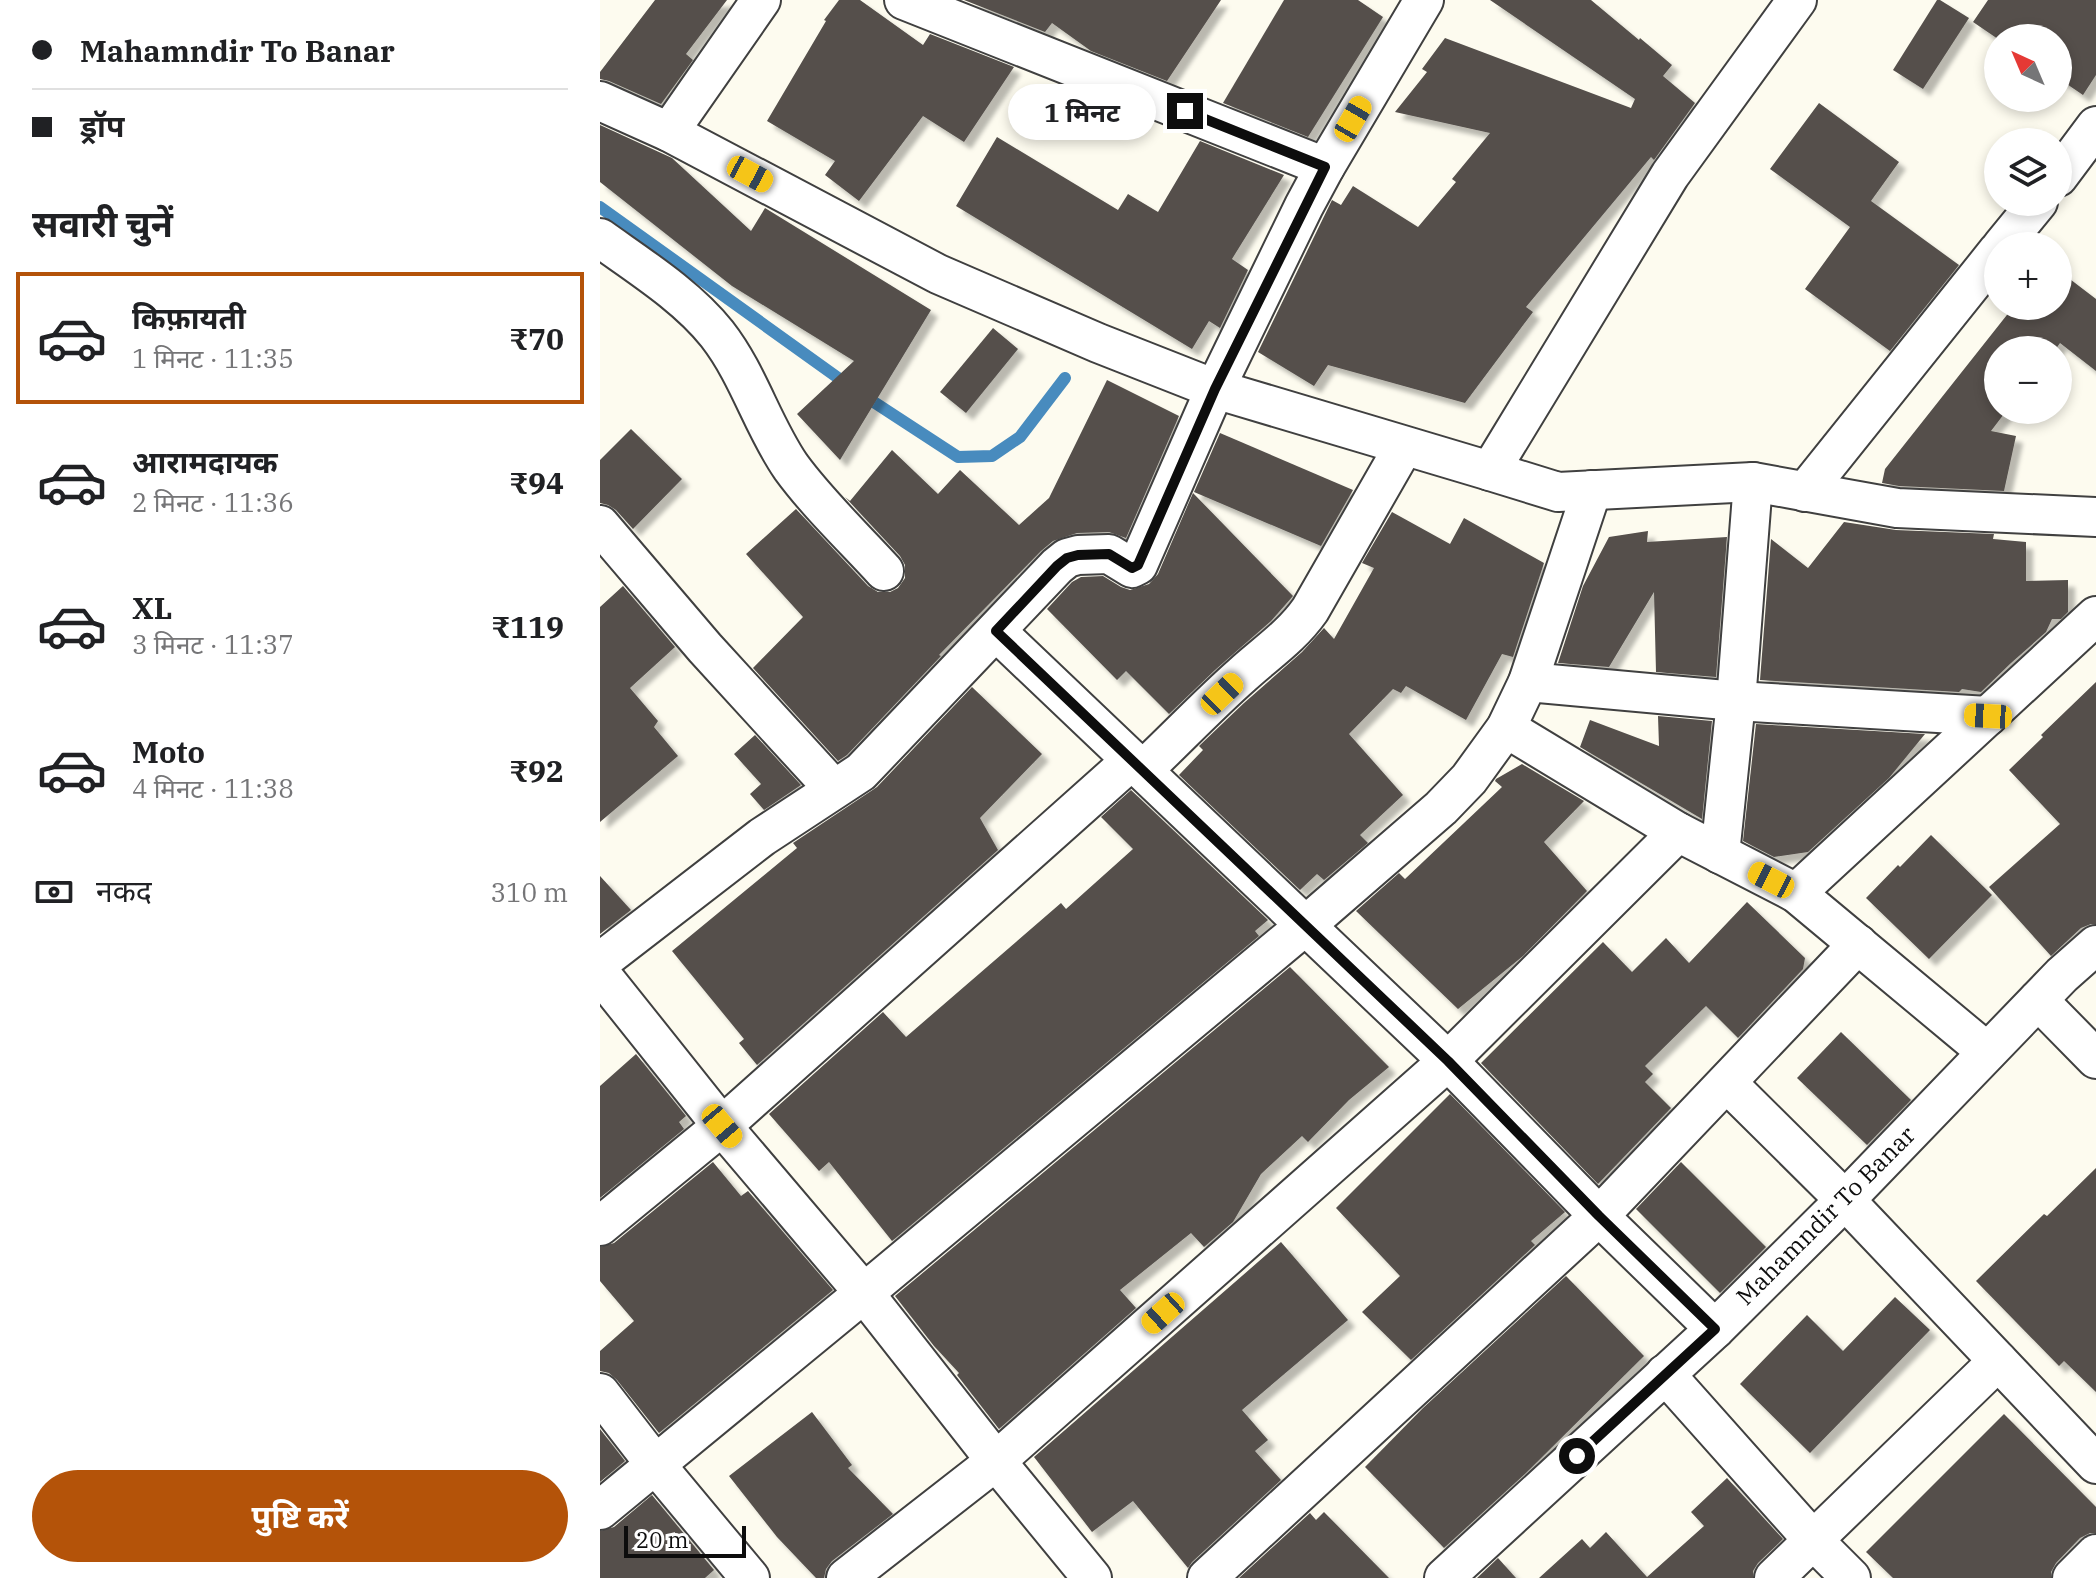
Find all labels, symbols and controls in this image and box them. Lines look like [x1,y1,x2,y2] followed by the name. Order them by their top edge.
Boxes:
[1984,24,2072,112] north arrow
[1984,24,2072,424] map controls
[80,31,395,70] text: Mahamndir To Banar
[1009,83,1157,139] callout: 1 मिनट
[1331,92,1375,146] car
[1167,93,1203,129] route end
[1044,95,1120,129] text: 1 मिनट
[80,106,124,145] text: ड्रॉप
[1984,128,2072,216] button: layers
[723,152,777,196] car
[32,200,173,247] text: सवारी चुनें
[1984,232,2072,320] button: +
[132,298,246,337] text: किफ़ायती
[36,302,108,374] icon: car
[509,319,564,358] text: ₹70
[1984,336,2072,424] button: −
[132,341,294,375] text: 1 मिनट · 11:35
[132,442,278,481] text: आरामदायक
[36,446,108,518] icon: car
[509,463,564,502] text: ₹94
[132,485,294,519] text: 2 मिनट · 11:36
[132,588,172,627] text: XL
[36,590,108,662] icon: car
[491,607,564,646] text: ₹119
[132,627,294,661] text: 3 मिनट · 11:37
[1196,669,1248,719] car
[1963,703,2013,729] car
[132,732,205,771] text: Moto
[36,734,108,806] icon: car
[509,751,564,790] text: ₹92
[132,771,294,805] text: 4 मिनट · 11:38
[1744,858,1798,902] car
[32,870,76,914] icon: cash
[96,871,152,910] text: नकद
[490,875,568,909] text: 310 m
[697,1100,747,1152] car
[1729,1119,1922,1312] street label: Mahamndir To Banar
[1137,1288,1189,1338] car
[1559,1438,1595,1474] route start
[32,1470,568,1562] button: पुष्टि करें
[624,1522,746,1558] scale bar
[636,1525,688,1554] text: 20 m

